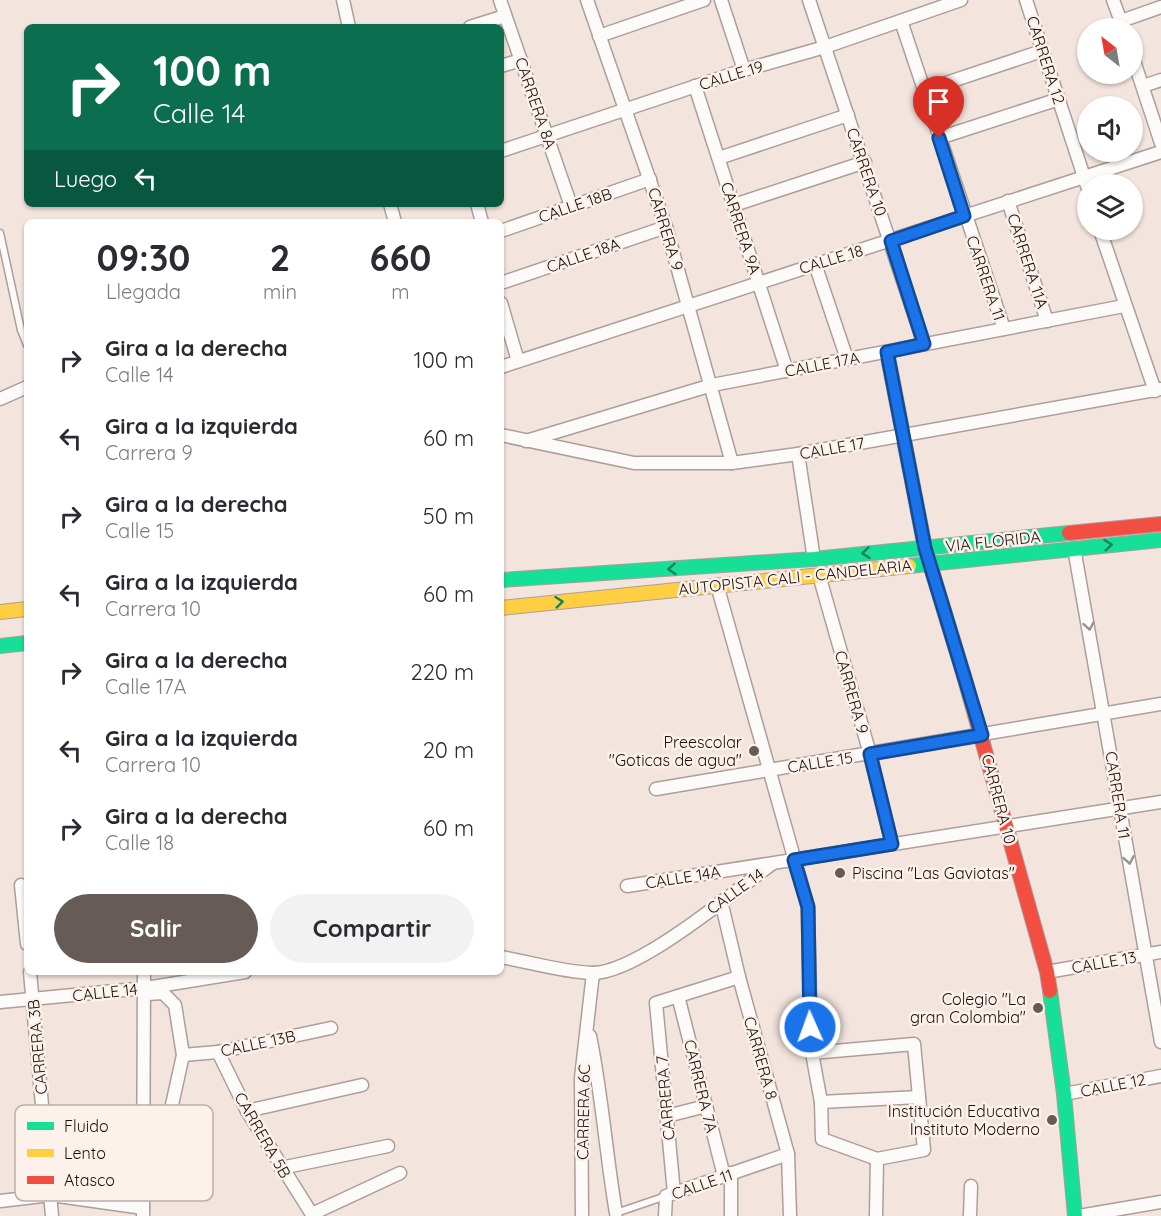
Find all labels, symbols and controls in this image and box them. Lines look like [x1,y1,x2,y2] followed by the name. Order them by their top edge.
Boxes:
[1022,13,1070,107] street label: CARRERA 12
[1077,18,1143,84] north arrow
[1077,18,1143,240] map controls
[153,44,271,97] text: 100 m
[54,48,132,126] icon: right
[511,54,561,152] street label: CARRERA 8A
[696,56,766,94] street label: CALLE 19
[913,76,964,138] pin
[922,85,955,118] icon: arrive
[153,96,246,130] text: Calle 14
[1077,96,1143,162] button: sound
[843,125,891,219] street label: CARRERA 10
[129,162,162,195] icon: left
[54,165,117,193] text: Luego
[1077,174,1143,240] button: layers
[717,179,765,277] street label: CARRERA 9A
[536,183,614,227] street label: CALLE 18B
[644,185,688,273] street label: CARRERA 9
[1003,211,1053,311] street label: CARRERA 11A
[544,233,622,277] street label: CALLE 18A
[962,233,1010,323] street label: CARRERA 11
[97,235,190,280] text: 09:30
[270,235,290,280] text: 2
[370,235,431,280] text: 660
[797,240,865,278] street label: CALLE 18
[106,279,181,304] text: Llegada
[263,279,297,304] text: min
[391,279,410,304] text: m
[105,334,288,362] text: Gira a la derecha
[54,344,87,377] icon: right
[414,346,474,374] text: 100 m
[783,347,861,381] street label: CALLE 17A
[105,362,174,387] text: Calle 14
[105,412,298,440] text: Gira a la izquierda
[54,422,87,455] icon: left
[423,424,474,452] text: 60 m
[798,432,866,464] street label: CALLE 17
[105,440,193,465] text: Carrera 9
[105,490,288,518] text: Gira a la derecha
[54,500,87,533] icon: right
[423,502,474,530] text: 50 m
[105,518,174,543] text: Calle 15
[944,526,1042,556] street label: VIA FLORIDA
[1104,539,1113,552] one-way arrow
[862,547,871,559] one-way arrow
[677,555,913,599] street label: AUTOPISTA CALI - CANDELARIA
[667,562,676,575] one-way arrow
[105,568,298,596] text: Gira a la izquierda
[54,578,87,611] icon: left
[423,580,474,608] text: 60 m
[105,596,201,621] text: Carrera 10
[555,596,564,609] one-way arrow
[1082,621,1095,631] one-way arrow
[105,646,288,674] text: Gira a la derecha
[831,648,873,736] street label: CARRERA 9
[54,656,87,689] icon: right
[410,658,474,686] text: 220 m
[105,674,187,699] text: Calle 17A
[105,724,298,752] text: Gira a la izquierda
[609,732,742,770] place label: Preescolar "Goticas de agua"
[54,734,87,767] icon: left
[423,736,474,764] text: 20 m
[747,744,761,758] marker: Preescolar "Goticas de agua"
[786,747,854,777] street label: CALLE 15
[1101,750,1135,840] street label: CARRERA 11
[105,752,201,777] text: Carrera 10
[977,752,1021,846] street label: CARRERA 10
[105,802,288,830] text: Gira a la derecha
[54,812,87,845] icon: right
[423,814,474,842] text: 60 m
[105,830,174,855] text: Calle 18
[1122,854,1135,864] one-way arrow
[644,861,722,893] street label: CALLE 14A
[852,863,1015,883] place label: Piscina "Las Gaviotas"
[703,864,767,918] street label: CALLE 14
[833,866,847,880] marker: Piscina "Las Gaviotas"
[54,894,258,963] button: Salir
[270,894,474,963] button: Compartir
[1070,946,1138,978] street label: CALLE 13
[71,979,139,1005] street label: CALLE 14
[910,989,1026,1027] place label: Colegio "La gran Colombia"
[778,995,842,1059] position arrow
[23,999,51,1095] street label: CARRERA 3B
[1031,1001,1045,1015] marker: Colegio "La gran Colombia"
[740,1014,782,1102] street label: CARRERA 8
[219,1025,297,1061] street label: CALLE 13B
[680,1037,722,1135] street label: CARRERA 7A
[651,1055,679,1141] street label: CARRERA 7
[572,1064,594,1160] street label: CARRERA 6C
[1079,1069,1147,1101] street label: CALLE 12
[230,1088,296,1182] street label: CARRERA 5B
[888,1101,1040,1139] place label: Institución Educativa Instituto Moderno
[15,1105,213,1201] legend
[1045,1113,1059,1127] marker: Institución Educativa Instituto Moderno
[64,1116,109,1136] text: Fluido
[64,1143,106,1163] text: Lento
[669,1164,735,1204] street label: CALLE 11
[64,1170,115,1190] text: Atasco

